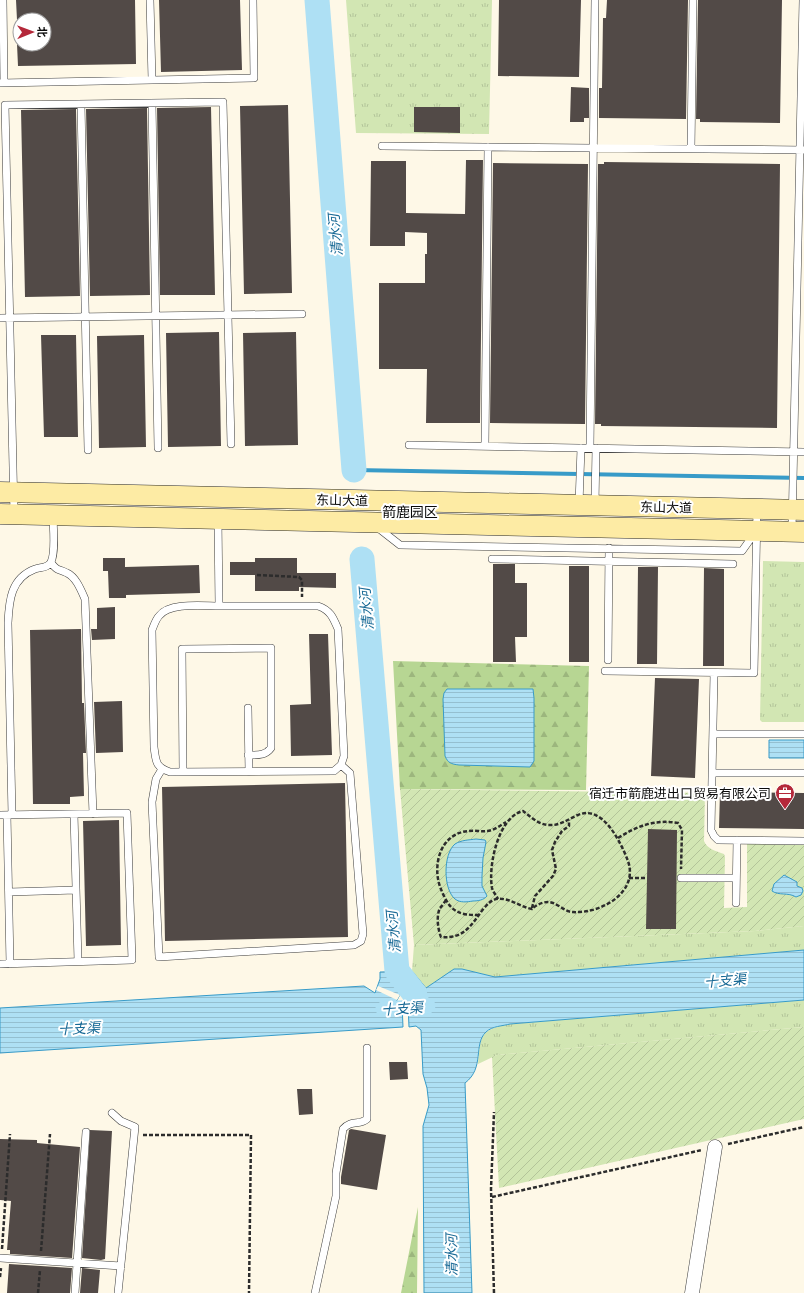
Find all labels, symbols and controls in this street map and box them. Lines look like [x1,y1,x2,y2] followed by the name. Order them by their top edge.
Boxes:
[12,12,52,52] north arrow
[35,26,49,37] text: 北
[323,210,346,257] water label: 清水河
[316,491,368,509] street label: 东山大道
[640,498,692,516] street label: 东山大道
[382,502,438,521] district label: 箭鹿园区
[354,584,377,631] water label: 清水河
[774,782,796,810] office icon: 宿迁市箭鹿进出口贸易有限公司
[589,784,771,802] place label: 宿迁市箭鹿进出口贸易有限公司
[381,907,404,954] water label: 清水河
[703,969,749,991] water label: 十支渠
[380,997,426,1019] water label: 十支渠
[58,1017,102,1039] water label: 十支渠
[441,1231,461,1276] water label: 清水河

